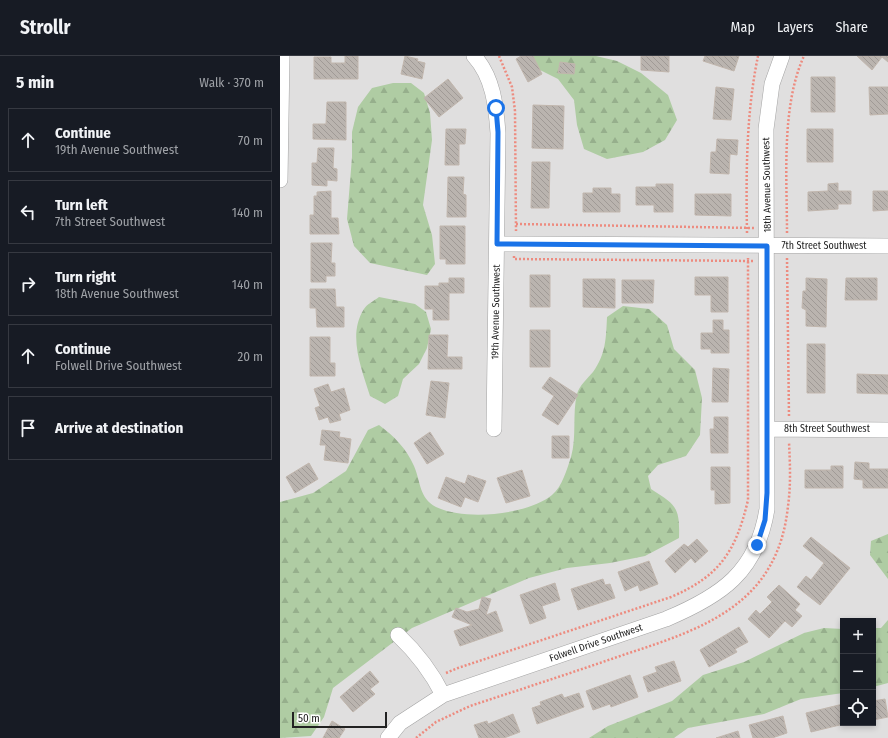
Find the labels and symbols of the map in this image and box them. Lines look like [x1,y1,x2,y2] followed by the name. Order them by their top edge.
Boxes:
[487,99,505,117] route start
[760,137,774,233] street label: 18th Avenue Southwest
[782,240,867,252] street label: 7th Street Southwest
[489,264,503,360] street label: 19th Avenue Southwest
[784,423,871,435] street label: 8th Street Southwest
[748,536,766,554] route end
[548,621,645,665] street label: Folwell Drive Southwest
[292,710,387,729] scale bar

